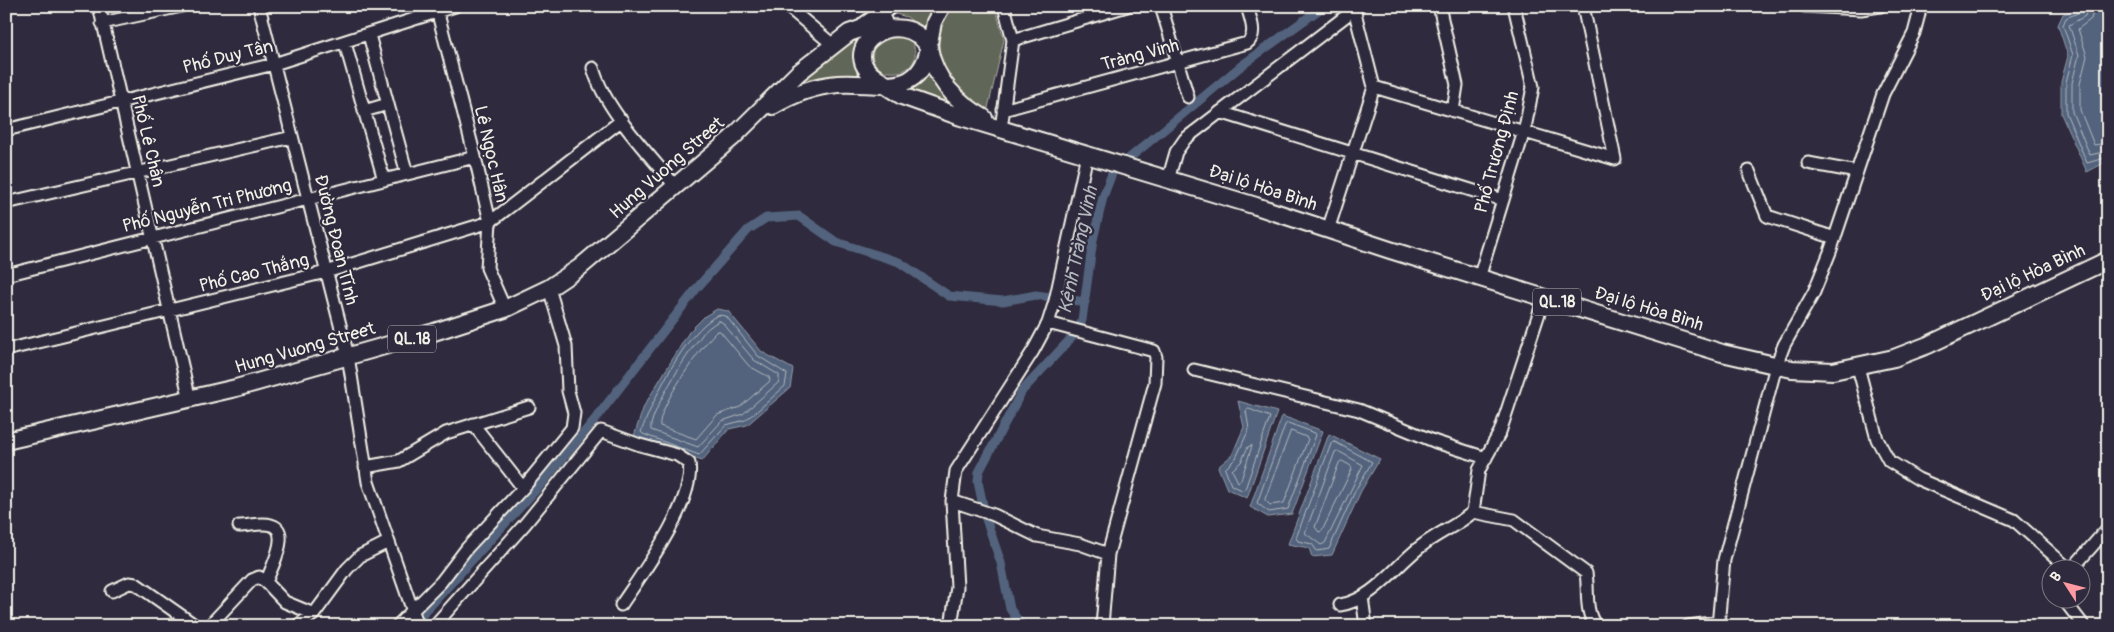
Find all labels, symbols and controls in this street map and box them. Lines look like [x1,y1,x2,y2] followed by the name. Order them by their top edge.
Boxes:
[1099,34,1181,76] street label: Tràng Vinh
[180,35,276,79] street label: Phố Duy Tân
[1470,88,1524,216] street label: Phố Trương Định
[126,93,170,189] street label: Phố Lê Chân
[469,103,513,205] street label: Lê Ngọc Hân
[605,111,730,224] street label: Hung Vuong Street
[1206,160,1320,216] street label: Đại lộ Hòa Bình
[309,172,363,308] street label: Đường Đoan Tĩnh
[120,174,294,238] street label: Phố Nguyễn Tri Phương
[1053,183,1103,316] water label: Kênh Tràng Vinh
[1977,239,2089,307] street label: Đại lộ Hòa Bình
[197,248,311,298] street label: Phố Cao Thắng
[1592,282,1706,336] street label: Đại lộ Hòa Bình
[1533,288,1581,316] road number: QL.18
[232,317,379,379] street label: Hung Vuong Street
[388,326,436,352] road number: QL.18
[2042,560,2092,610] north arrow
[2047,568,2065,585] text: B

